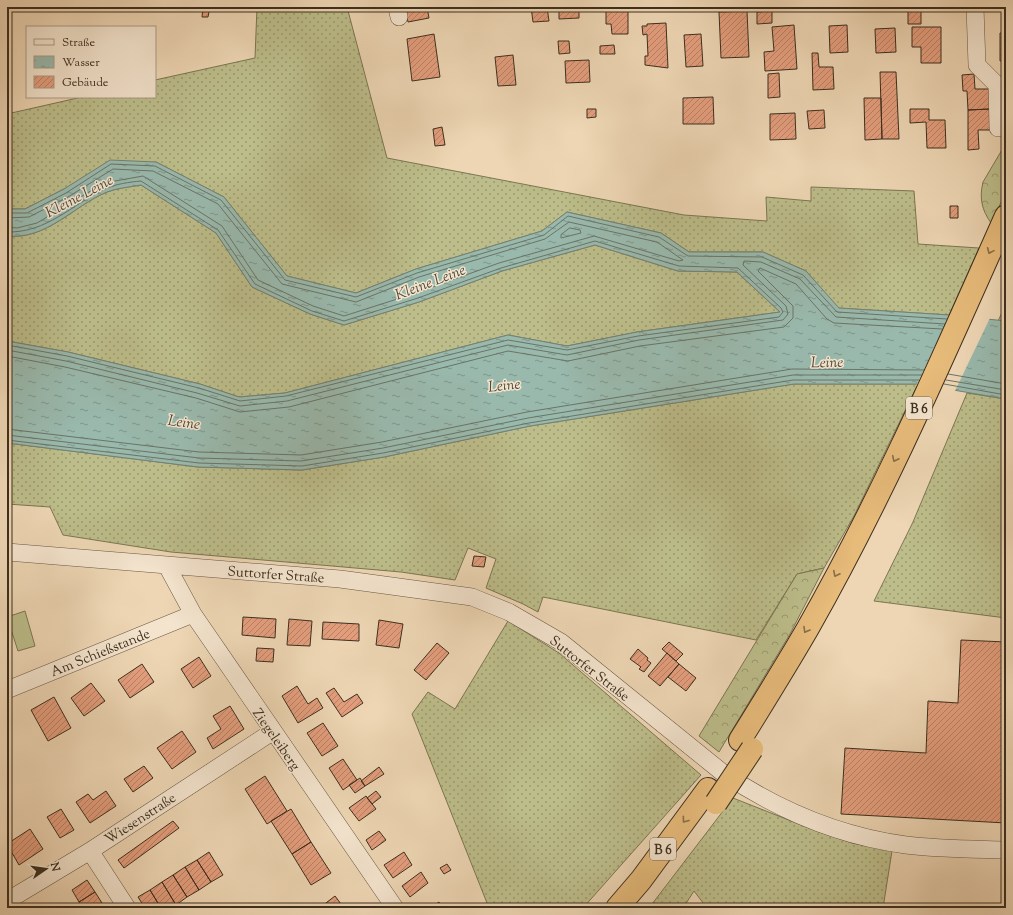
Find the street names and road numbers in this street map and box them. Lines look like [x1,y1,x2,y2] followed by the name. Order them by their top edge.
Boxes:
[906,397,932,419] road number: B 6
[227,563,325,589] street label: Suttorfer Straße
[48,625,154,683] street label: Am Schießstande
[544,632,633,707] street label: Suttorfer Straße
[247,705,304,775] street label: Ziegeleiberg
[102,789,181,850] street label: Wiesenstraße
[650,838,676,860] road number: B 6

